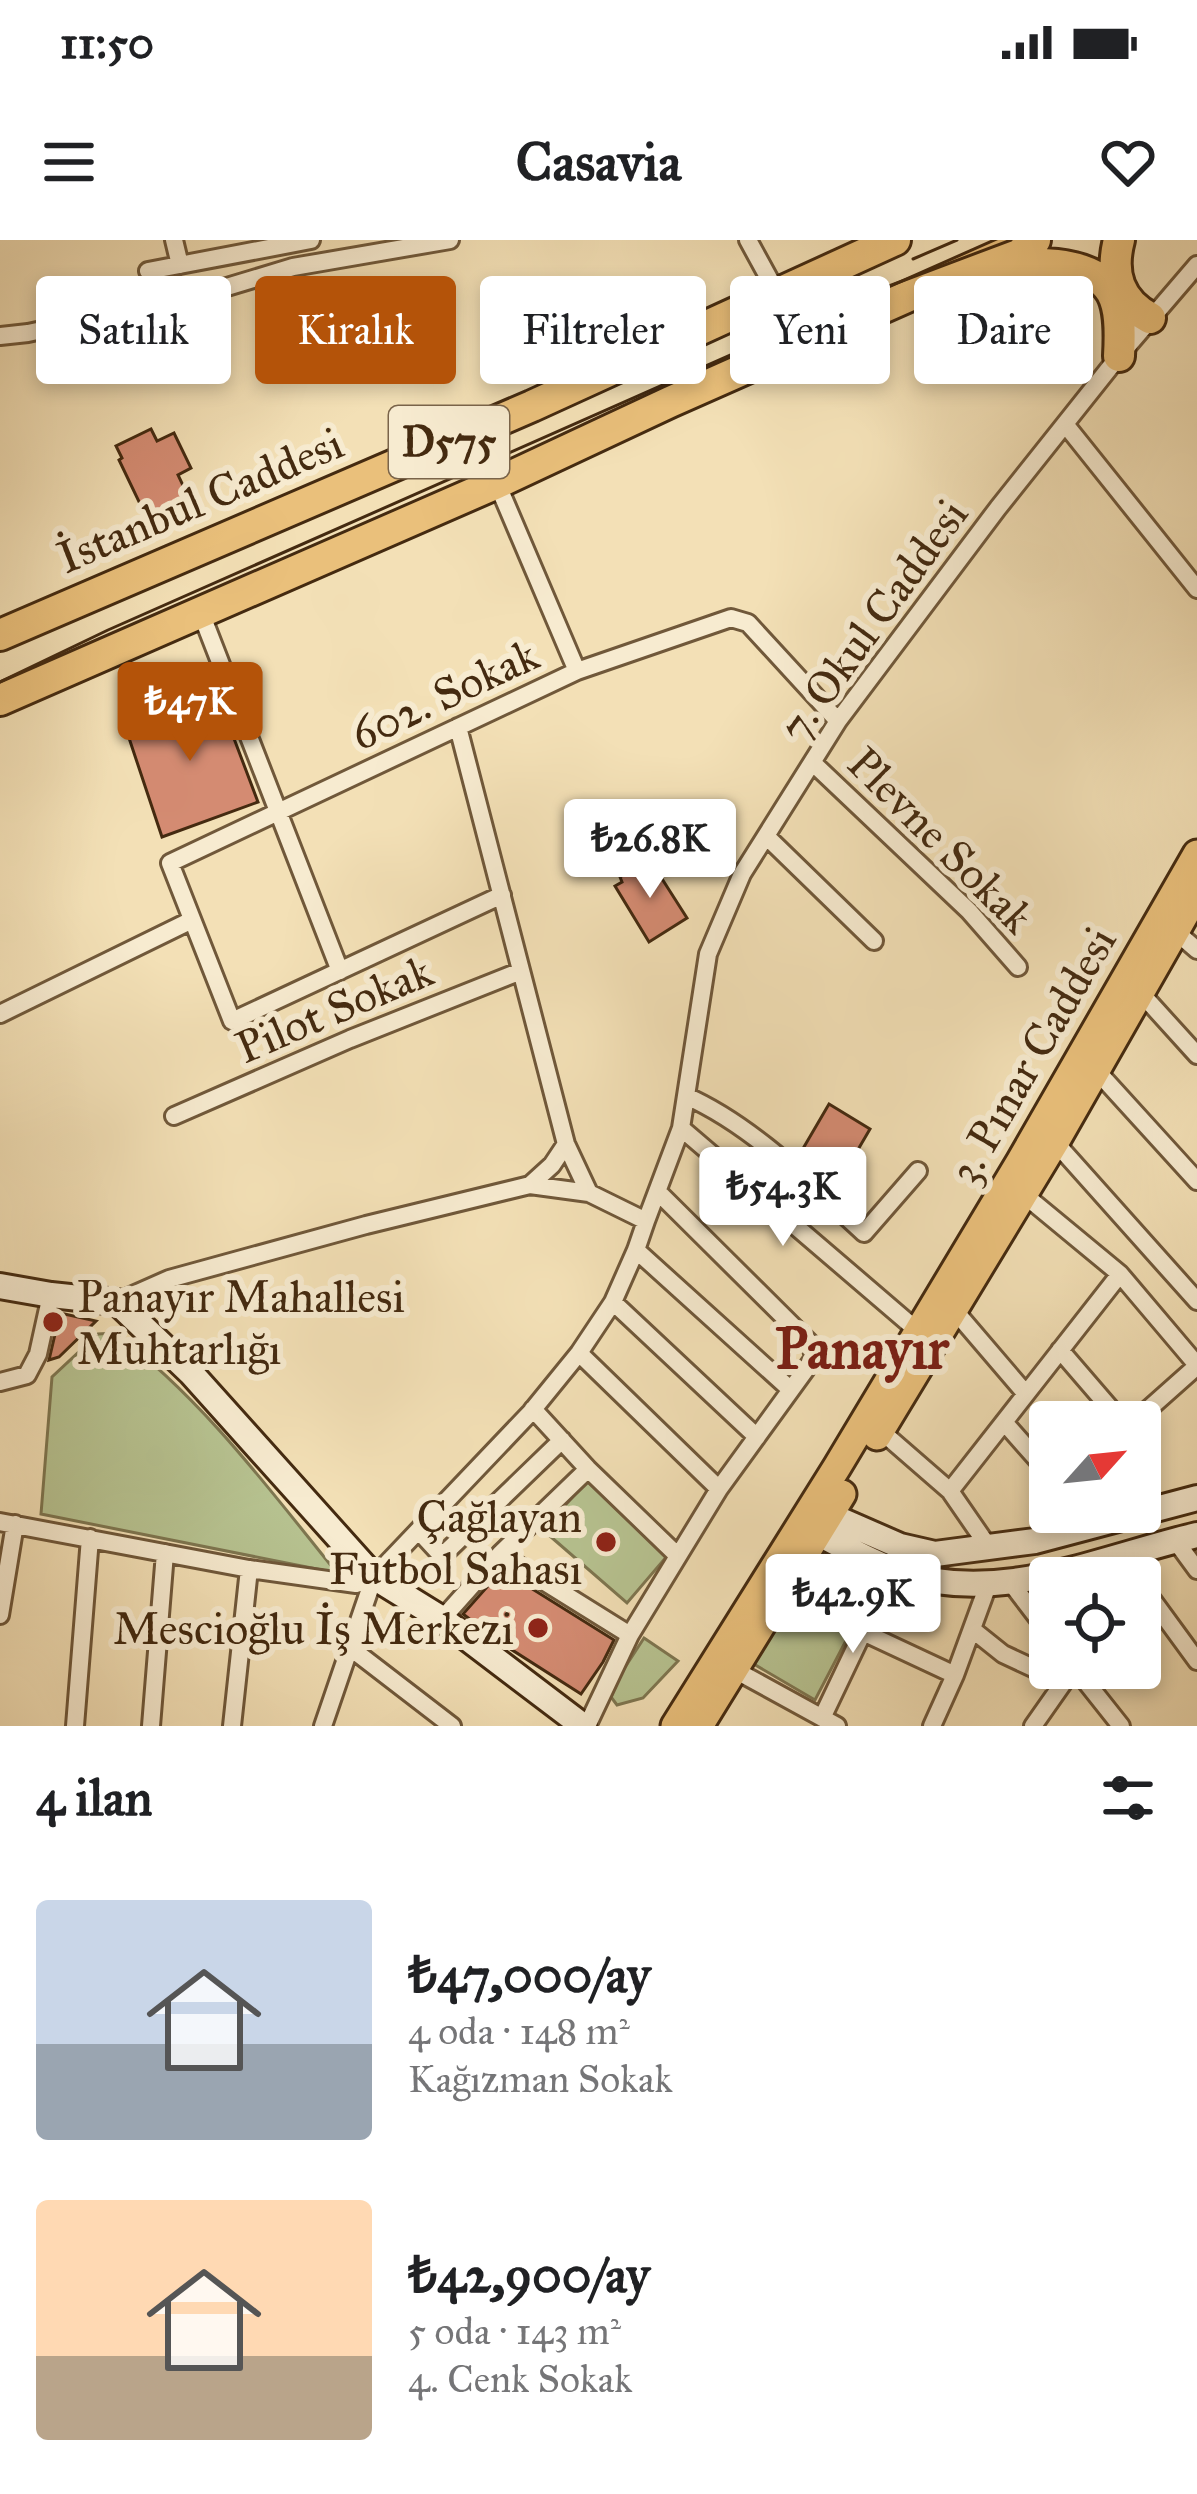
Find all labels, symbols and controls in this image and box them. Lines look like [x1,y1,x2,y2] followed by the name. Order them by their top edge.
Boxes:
[60,15,154,70] text: 11:50
[36,129,102,195] icon: menu
[516,129,681,195] text: Casavia
[1095,129,1161,195] icon: heart
[36,276,231,384] chip: Satılık
[255,276,456,384] chip: Kiralık
[480,276,706,384] chip: Filtreler
[730,276,890,384] chip: Yeni
[914,276,1093,384] chip: Daire
[389,406,509,478] road number: D575
[49,415,351,585] street label: İstanbul Caddesi
[767,488,979,752] street label: 7. Okul Caddesi
[341,627,547,761] street label: 602. Sokak
[119,662,261,764] pin: ₺47K
[145,677,235,725] text: ₺47K
[837,736,1045,944] street label: Plevne Sokak
[552,799,748,901] pin: ₺26.8K
[591,814,709,862] text: ₺26.8K
[936,917,1128,1193] street label: 3. Pınar Caddesi
[227,943,441,1075] street label: Pilot Sokak
[685,1147,881,1249] pin: ₺54.3K
[726,1162,840,1210] text: ₺54.3K
[77,1269,405,1376] place label: Panayır Mahallesi Muhtarlığı
[40,1309,66,1335] marker: Panayır Mahallesi Muhtarlığı
[775,1314,950,1384] district label: Panayır
[1029,1401,1161,1533] north arrow
[1029,1401,1161,1689] map controls
[329,1489,582,1596] place label: Çağlayan Futbol Sahası
[593,1529,619,1555] marker: Çağlayan Futbol Sahası
[755,1554,951,1656] pin: ₺42.9K
[1029,1557,1161,1689] button: locate
[793,1569,913,1617] text: ₺42.9K
[113,1601,514,1656] place label: Mescioğlu İş Merkezi
[525,1615,551,1641] marker: Mescioğlu İş Merkezi
[1095,1765,1161,1831] icon: filters
[36,1767,152,1829] text: 4 ilan
[408,1944,651,2006] text: ₺47,000/ay
[132,1948,276,2092] icon: home
[408,2007,630,2055] text: 4 oda · 148 m²
[408,2055,673,2103] text: Kağızman Sokak
[408,2244,650,2306] text: ₺42,900/ay
[132,2248,276,2392] icon: home
[408,2307,621,2355] text: 5 oda · 143 m²
[408,2355,632,2403] text: 4. Cenk Sokak

